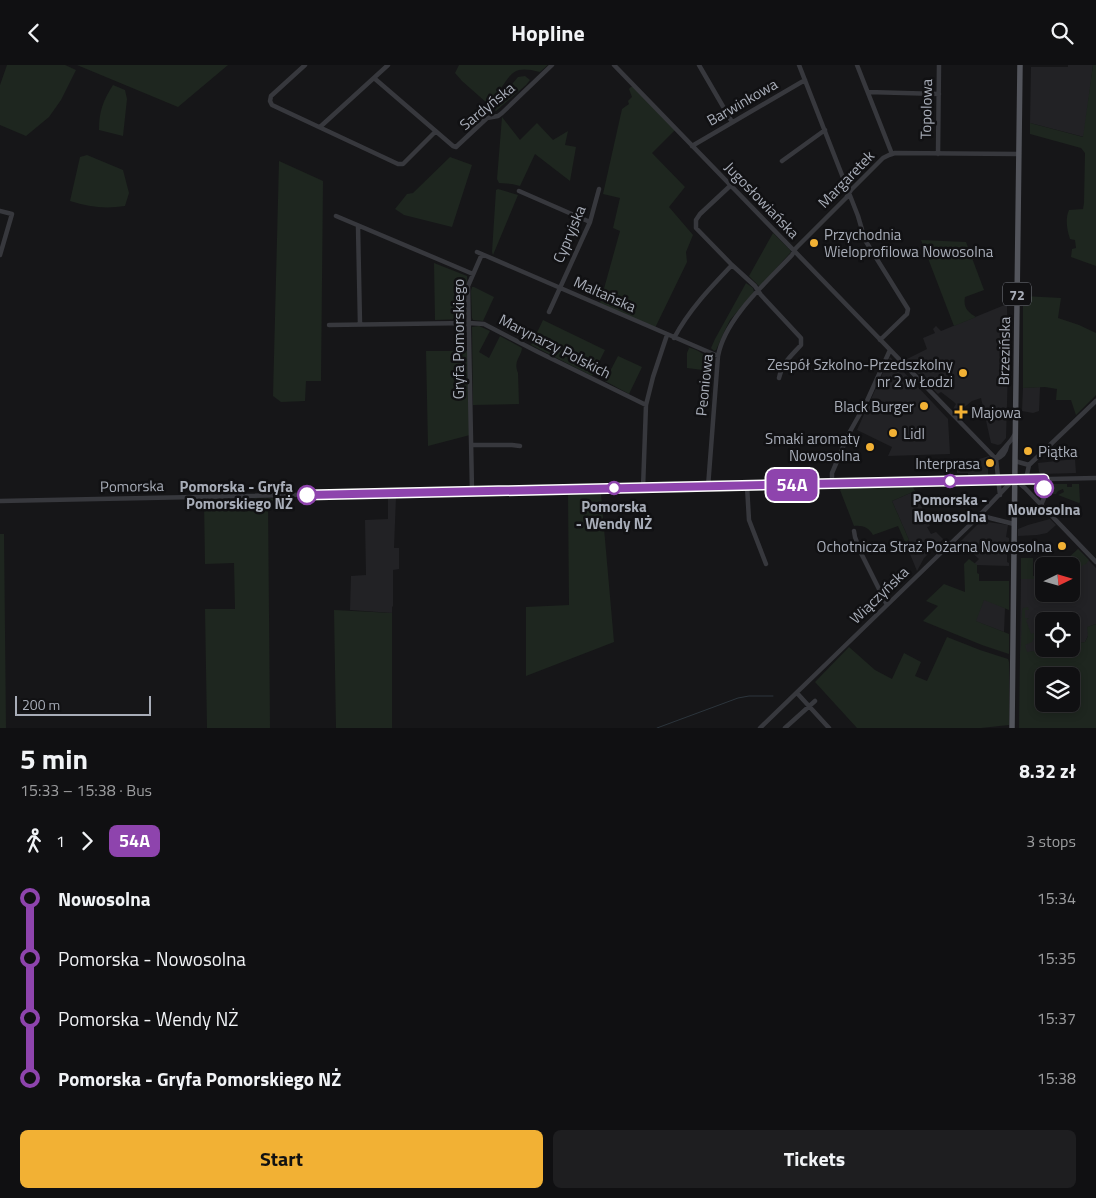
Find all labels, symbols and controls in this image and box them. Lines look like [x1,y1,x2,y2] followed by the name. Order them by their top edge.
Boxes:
[511,16,585,50] text: Hopline
[20,19,48,47] icon: back
[1048,19,1076,47] icon: search
[702,72,782,132] street label: Barwinkowa
[454,76,520,136] street label: Sardyńska
[914,78,938,139] street label: Topolowa
[812,145,880,213] street label: Margaretek
[719,156,805,244] street label: Jugosłowiańska
[547,201,592,266] street label: Cypryjska
[824,223,994,263] place label: Przychodnia Wieloprofilowa Nowosolna
[808,237,820,249] marker: Przychodnia Wieloprofilowa Nowosolna
[570,270,640,318] street label: Maltańska
[447,279,470,399] street label: Gryfa Pomorskiego
[1003,283,1031,305] road number: 72
[495,308,615,384] street label: Marynarzy Polskich
[992,316,1016,385] street label: Brzezińska
[689,352,719,417] street label: Peoniowa
[767,353,953,393] place label: Zespół Szkolno-Przedszkolny nr 2 w Łodzi
[957,367,969,379] marker: Zespół Szkolno-Przedszkolny nr 2 w Łodzi
[834,395,914,418] place label: Black Burger
[918,400,930,412] marker: Black Burger
[971,401,1022,424] place label: Majowa
[955,406,967,418] marker: Majowa
[903,422,925,445] place label: Lidl
[765,427,860,467] place label: Smaki aromaty Nowosolna
[887,427,899,439] marker: Lidl
[1038,440,1078,463] place label: Piątka
[864,441,876,453] marker: Smaki aromaty Nowosolna
[1022,445,1034,457] marker: Piątka
[915,452,980,475] place label: Interprasa
[984,457,996,469] marker: Interprasa
[763,469,821,501] line badge: 54A
[777,471,808,498] text: 54A
[100,474,165,498] street label: Pomorska
[943,474,957,488] marker: Pomorska - Nowosolna
[180,475,293,515] place label: Pomorska - Gryfa Pomorskiego NŻ
[1034,478,1054,498] marker: Nowosolna
[607,481,621,495] marker: Pomorska - Wendy NŻ
[297,485,317,505] marker: Pomorska - Gryfa Pomorskiego NŻ
[913,488,987,528] place label: Pomorska - Nowosolna
[576,495,652,535] place label: Pomorska - Wendy NŻ
[1008,498,1081,521] place label: Nowosolna
[817,535,1052,558] place label: Ochotnicza Straż Pożarna Nowosolna
[1056,540,1068,552] marker: Ochotnicza Straż Pożarna Nowosolna
[1035,557,1080,603] north arrow
[1035,557,1080,712] map controls
[844,561,914,629] street label: Wiączyńska
[1035,612,1080,657] button: locate
[1035,667,1080,712] button: layers
[15,693,151,716] scale bar
[22,694,60,715] text: 200 m
[20,737,88,780] text: 5 min
[1019,756,1076,785] text: 8.32 zł
[20,778,152,802] text: 15:33 – 15:38 · Bus
[20,827,48,855] icon: walk
[73,827,101,855] icon: forward
[119,827,150,854] text: 54A
[56,829,65,853] text: 1
[1026,829,1076,853] text: 3 stops
[58,884,150,913] text: Nowosolna
[1037,886,1076,910] text: 15:34
[58,944,246,973] text: Pomorska - Nowosolna
[1037,946,1076,970] text: 15:35
[58,1004,238,1033] text: Pomorska - Wendy NŻ
[1037,1006,1076,1030] text: 15:37
[58,1064,341,1093] text: Pomorska - Gryfa Pomorskiego NŻ
[1037,1066,1076,1090] text: 15:38
[20,1130,543,1188] button: Start
[553,1130,1076,1188] button: Tickets

